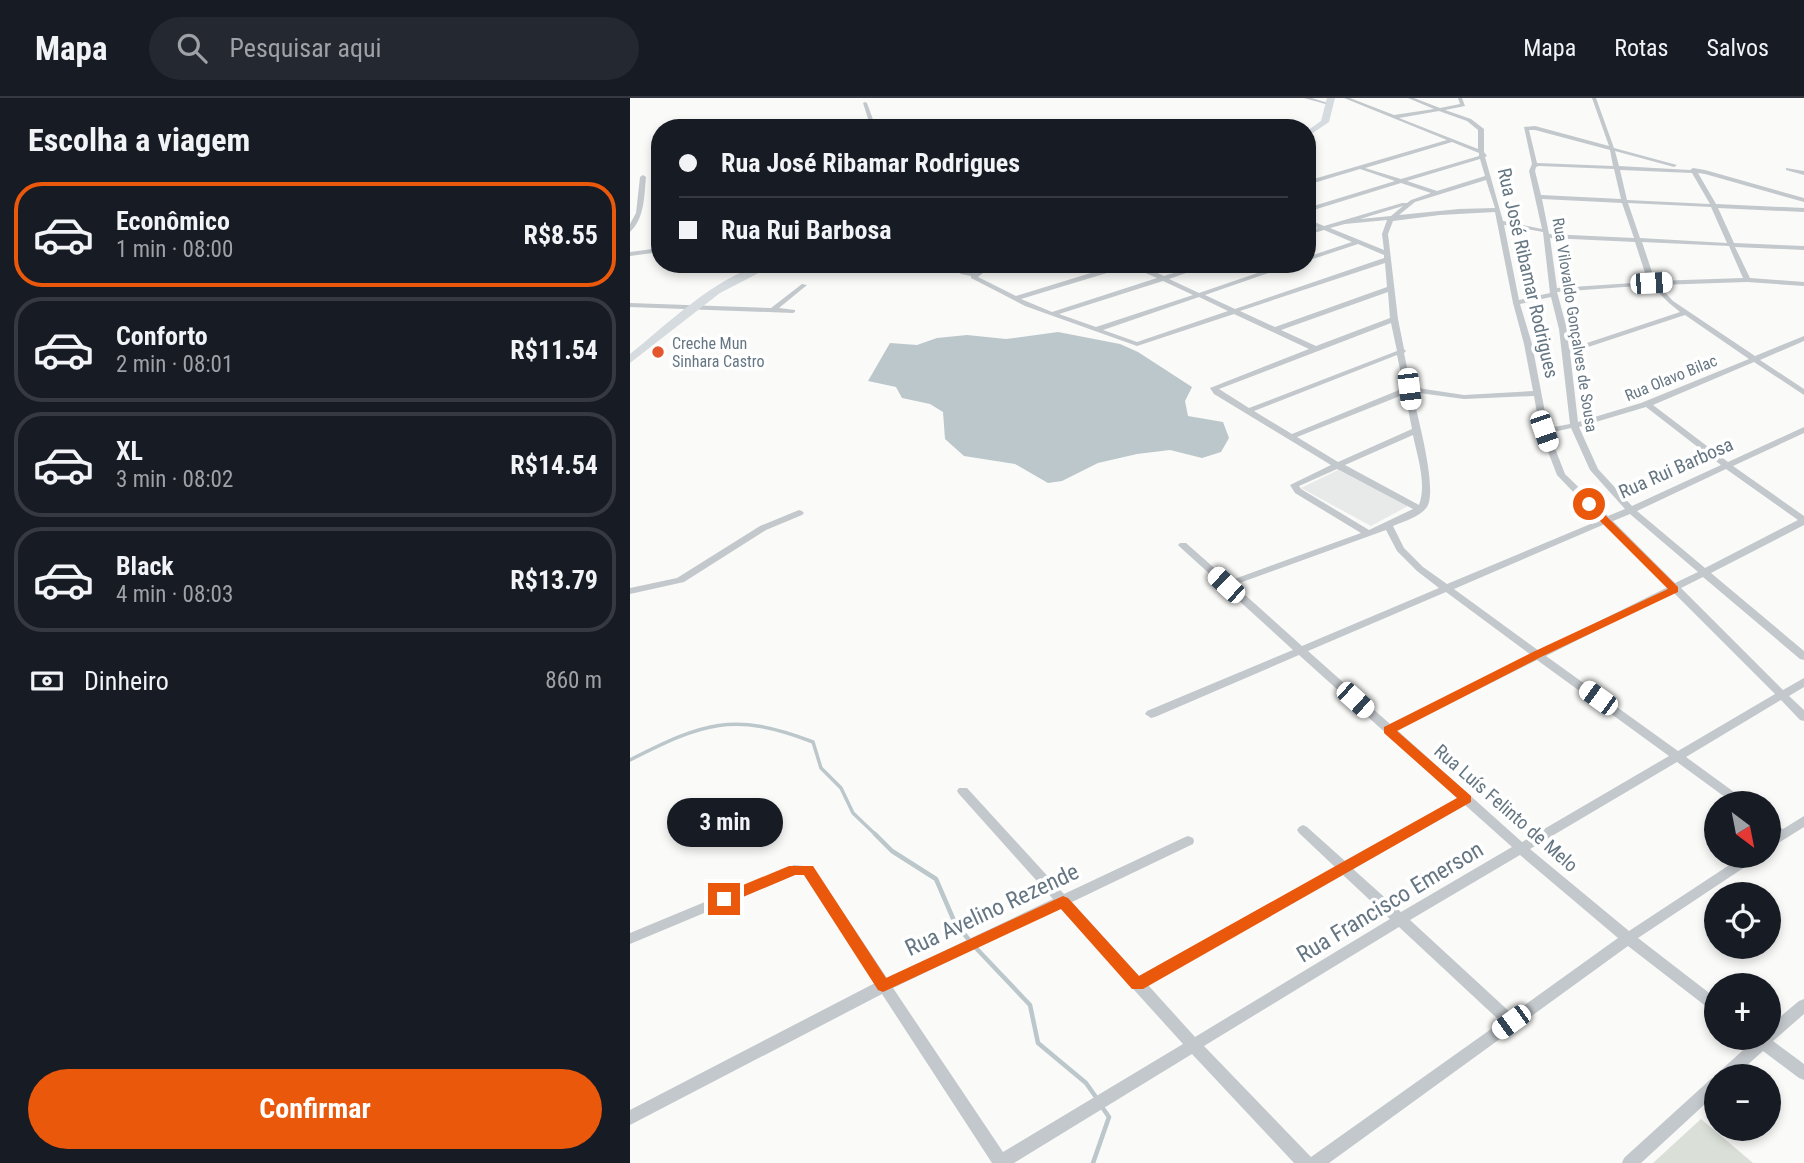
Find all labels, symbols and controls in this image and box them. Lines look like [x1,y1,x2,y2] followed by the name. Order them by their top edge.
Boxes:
[149,17,639,80] search box
[35,29,107,68] text: Mapa
[173,29,211,67] icon: search
[229,33,382,63] text: Pesquisar aqui
[1523,34,1576,62] text: Mapa
[1614,34,1668,62] text: Rotas
[1706,34,1769,62] text: Salvos
[28,121,250,159] text: Escolha a viagem
[721,148,1020,178] text: Rua José Ribamar Rodrigues
[1493,166,1563,380] street label: Rua José Ribamar Rodrigues
[32,203,95,266] icon: car
[116,206,230,236] text: Econômico
[721,215,891,245] text: Rua Rui Barbosa
[1549,216,1601,434] street label: Rua Vilovaldo Gonçalves de Sousa
[524,220,598,250] text: R$8.55
[116,236,233,263] text: 1 min · 08:00
[1630,271,1673,295] car
[32,318,95,381] icon: car
[116,321,208,351] text: Conforto
[672,334,765,371] place label: Creche Mun Sinhara Castro
[510,335,598,365] text: R$11.54
[650,344,666,360] marker: Creche Mun Sinhara Castro
[116,351,233,378] text: 2 min · 08:01
[1622,351,1720,405] street label: Rua Olavo Bilac
[1397,367,1422,411] car
[1528,408,1561,454] car
[32,433,95,496] icon: car
[1615,433,1737,503] street label: Rua Rui Barbosa
[116,436,143,466] text: XL
[510,450,598,480] text: R$14.54
[116,466,233,493] text: 3 min · 08:02
[1573,488,1605,520] route start
[32,548,95,611] icon: car
[116,551,174,581] text: Black
[1204,563,1249,607] car
[510,565,598,595] text: R$13.79
[116,581,233,608] text: 4 min · 08:03
[28,662,66,700] icon: cash
[84,666,169,696] text: Dinheiro
[545,667,602,694] text: 860 m
[1575,677,1622,719] car
[1333,678,1378,722] car
[1429,739,1583,877] street label: Rua Luís Felinto de Melo
[1704,791,1782,868] north arrow
[1704,791,1781,1141] map controls
[666,798,782,846] callout: 3 min
[699,809,751,836] text: 3 min
[1292,836,1488,968] street label: Rua Francisco Emerson
[901,858,1083,962] street label: Rua Avelino Rezende
[1704,882,1781,959] button: locate
[708,883,740,915] route end
[1704,973,1781,1050] button: +
[1488,1001,1535,1043] car
[1704,1064,1781,1141] button: −
[28,1069,602,1149] button: Confirmar

